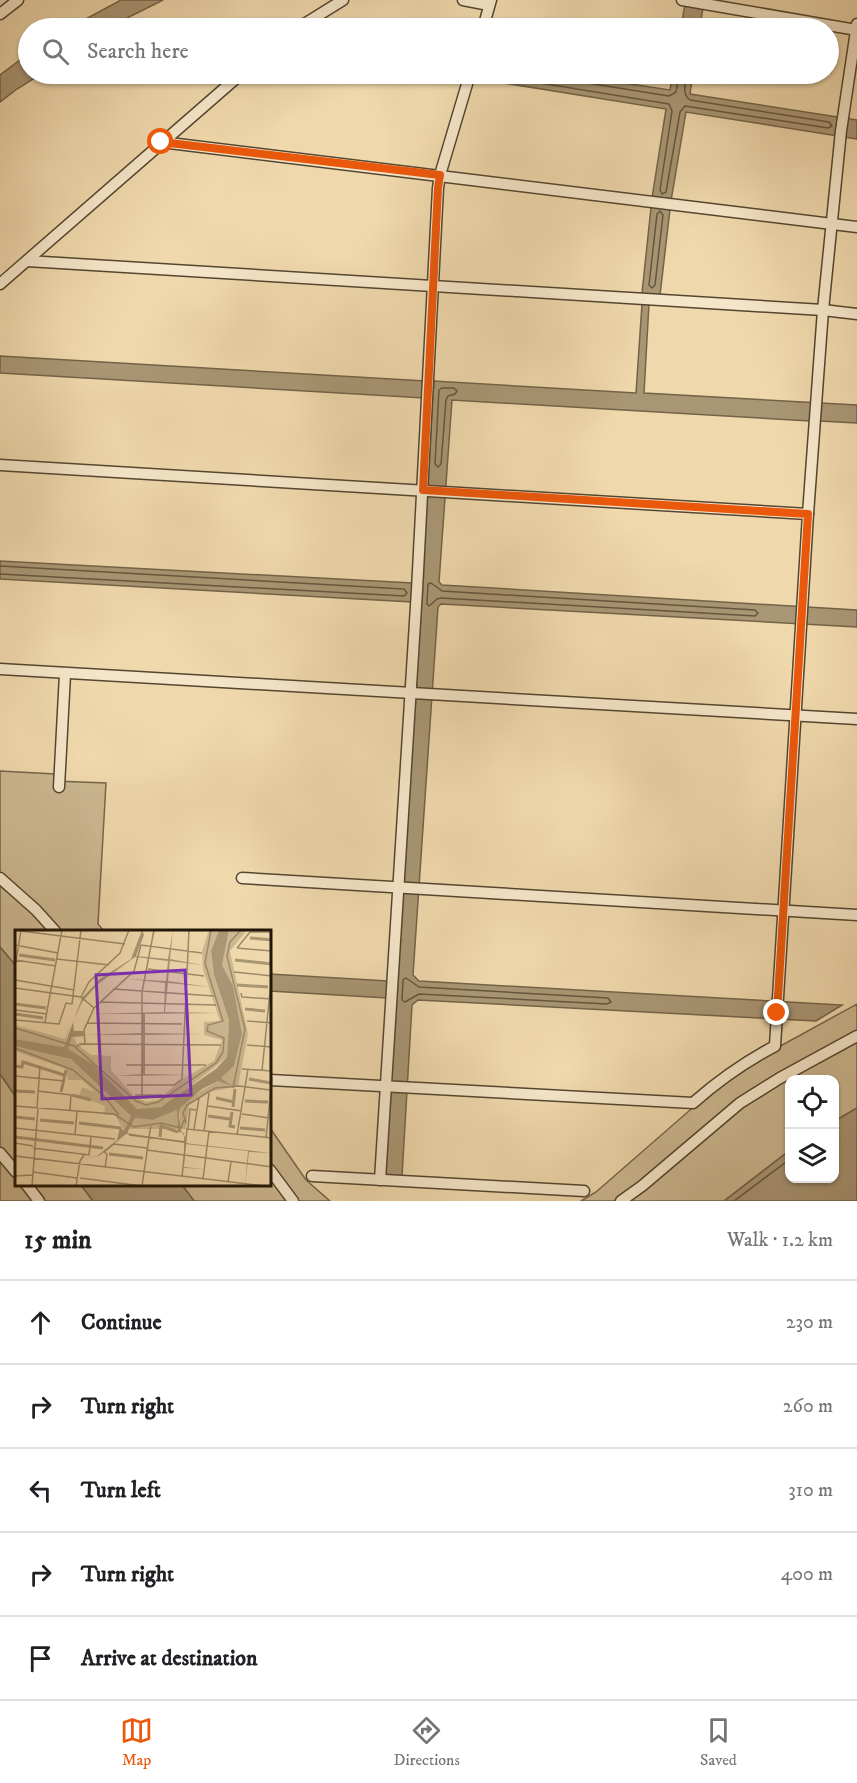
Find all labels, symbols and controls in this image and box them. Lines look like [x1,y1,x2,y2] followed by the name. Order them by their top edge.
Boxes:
[18,18,839,84] search box
[39,35,72,68] icon: search
[87,38,189,65] text: Search here
[147,128,173,154] route start
[15,930,272,1186] inset map
[763,999,789,1025] route end
[785,1075,839,1183] map controls
[785,1075,839,1129] button: locate
[785,1129,839,1183] button: layers
[24,1224,92,1257] text: 15 min
[727,1228,833,1253] text: Walk · 1.2 km
[24,1306,57,1339] icon: ahead
[81,1309,162,1336] text: Continue
[786,1310,833,1335] text: 230 m
[24,1390,57,1423] icon: right
[81,1393,174,1420] text: Turn right
[783,1394,833,1419] text: 260 m
[24,1474,57,1507] icon: left
[81,1477,161,1504] text: Turn left
[788,1478,833,1503] text: 310 m
[24,1558,57,1591] icon: right
[81,1561,174,1588] text: Turn right
[781,1562,833,1587] text: 400 m
[24,1642,57,1675] icon: arrive
[81,1645,258,1672] text: Arrive at destination
[120,1714,153,1770] tab: Map
[393,1714,460,1770] tab: Directions
[700,1714,737,1770] tab: Saved

